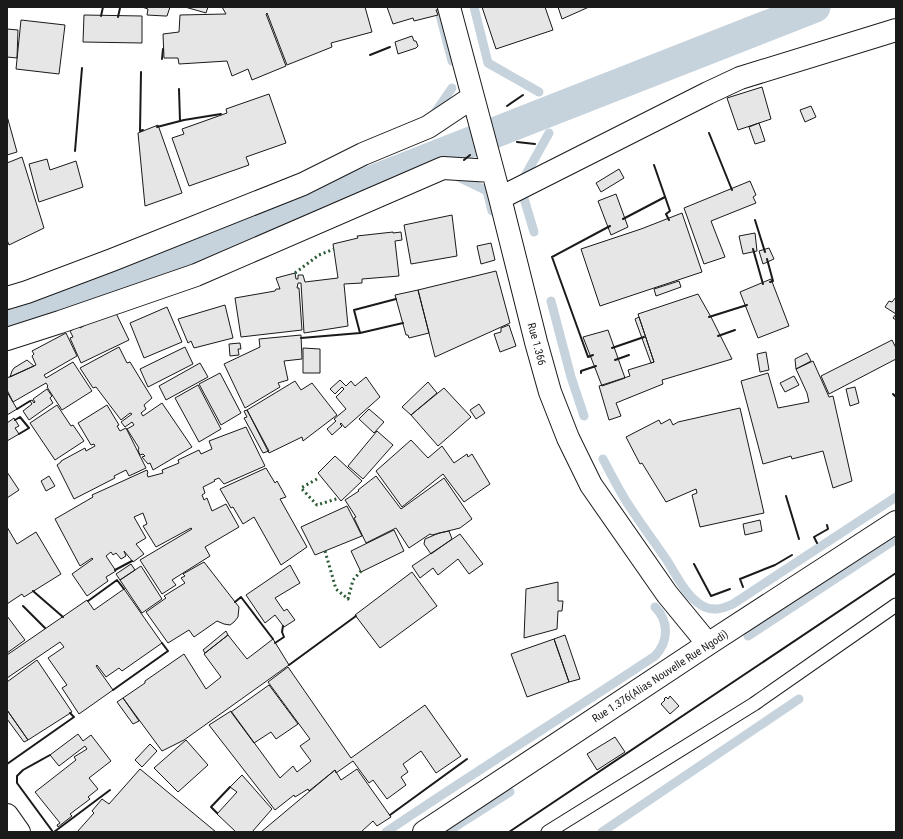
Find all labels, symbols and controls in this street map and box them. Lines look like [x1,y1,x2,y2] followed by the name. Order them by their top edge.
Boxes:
[525,321,548,367] street label: Rue 1.366
[590,628,731,725] street label: Rue 1.376(Alias Nouvelle Rue Ngodi)

